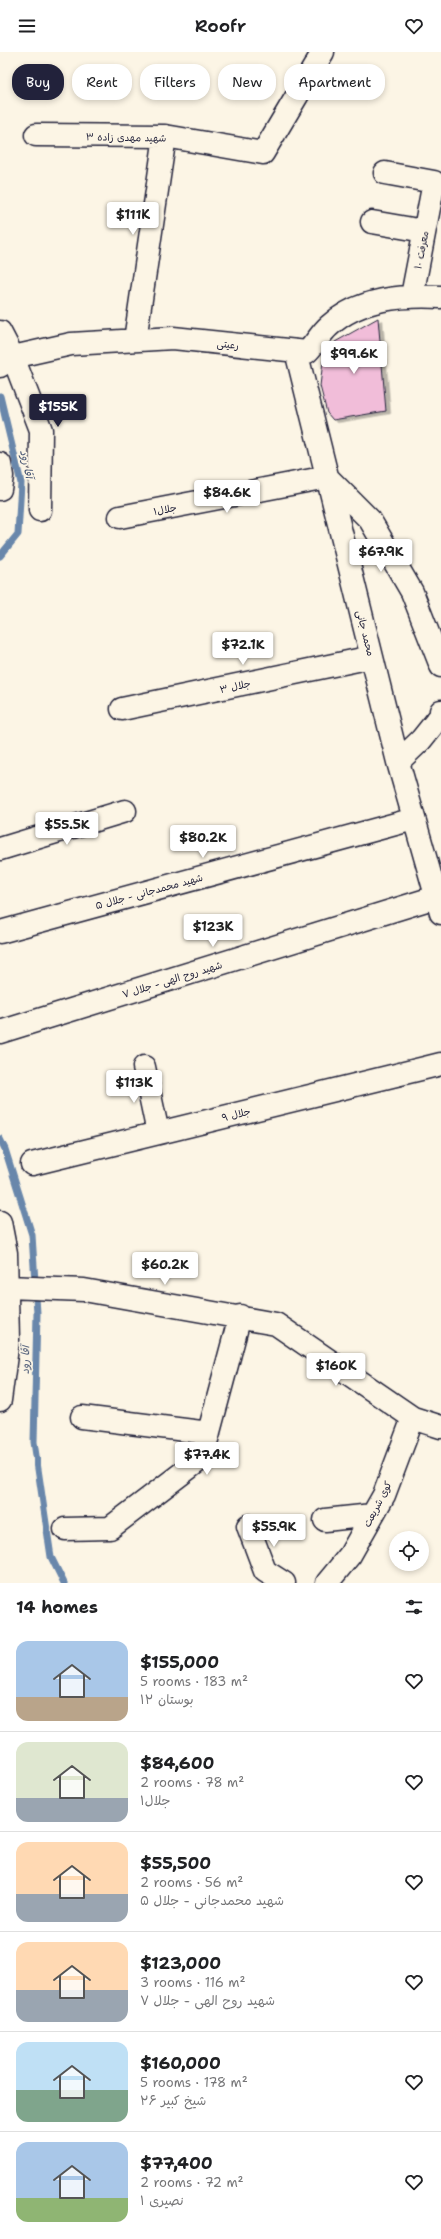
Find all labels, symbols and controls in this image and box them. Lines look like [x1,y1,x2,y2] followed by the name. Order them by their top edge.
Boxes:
[195,14,246,38] text: Roofr
[16,15,38,37] icon: menu
[403,15,425,37] icon: heart
[12,64,64,100] chip: Buy
[72,64,132,100] chip: Rent
[140,64,210,100] chip: Filters
[218,64,276,100] chip: New
[284,64,385,100] chip: Apartment
[86,130,167,145] street label: شهید مهدی زاده ۳
[105,202,161,236] pin: $111K
[116,206,150,223] text: $111K
[411,230,432,270] street label: معرفت ۱۰
[216,337,240,353] street label: رعیتی
[321,341,387,375] pin: $99.6K
[330,345,378,362] text: $99.6K
[30,394,86,428] pin: $155K
[38,398,78,415] text: $155K
[16,449,38,483] water label: آقا رود
[194,480,260,514] pin: $84.6K
[203,484,251,501] text: $84.6K
[152,501,178,518] street label: جلال۱
[348,539,414,573] pin: $67.9K
[358,543,404,560] text: $67.9K
[353,609,378,658] street label: محمد جانی
[210,632,276,666] pin: $72.1K
[221,636,265,653] text: $72.1K
[218,677,252,696] street label: جلال ۳
[34,812,100,846] pin: $55.5K
[44,816,90,833] text: $55.5K
[170,825,236,859] pin: $80.2K
[179,829,227,846] text: $80.2K
[94,871,205,913] street label: شهید محمدجانی - جلال ۵
[185,914,241,948] pin: $123K
[193,918,233,935] text: $123K
[121,958,224,1002] street label: شهید روح الهی - جلال ۷
[106,1070,162,1104] pin: $113K
[115,1074,153,1091] text: $113K
[220,1105,252,1124] street label: جلال ۹
[132,1252,198,1286] pin: $60.2K
[141,1256,189,1273] text: $60.2K
[18,1342,33,1374] water label: آقا رود
[308,1353,364,1387] pin: $160K
[315,1357,357,1374] text: $160K
[174,1442,240,1476] pin: $77.4K
[184,1446,230,1463] text: $77.4K
[360,1479,395,1529] street label: کوی شریعت
[241,1514,307,1548] pin: $55.9K
[252,1518,296,1535] text: $55.9K
[389,1531,429,1571] map controls
[389,1531,429,1571] button: locate
[16,1596,98,1618] text: 14 homes
[403,1596,425,1618] icon: filters
[140,1651,219,1673] text: $155,000
[48,1657,96,1705] icon: home
[403,1670,425,1692] icon: heart
[140,1673,248,1690] text: 5 rooms · 183 m²
[140,1691,193,1708] text: بوستان ۱۲
[140,1752,214,1774] text: $84,600
[48,1758,96,1806] icon: home
[403,1771,425,1793] icon: heart
[140,1774,244,1791] text: 2 rooms · 78 m²
[140,1792,170,1809] text: جلال۱
[140,1852,211,1874] text: $55,500
[48,1858,96,1906] icon: home
[403,1871,425,1893] icon: heart
[140,1874,243,1891] text: 2 rooms · 56 m²
[140,1892,284,1909] text: شهید محمدجانی - جلال ۵
[140,1952,221,1974] text: $123,000
[48,1958,96,2006] icon: home
[403,1971,425,1993] icon: heart
[140,1974,246,1991] text: 3 rooms · 116 m²
[140,1992,275,2009] text: شهید روح الهی - جلال ۷
[140,2052,221,2074] text: $160,000
[48,2058,96,2106] icon: home
[403,2071,425,2093] icon: heart
[140,2074,248,2091] text: 5 rooms · 178 m²
[140,2092,206,2109] text: شیخ کبیر ۲۶
[140,2152,213,2174] text: $77,400
[48,2158,96,2206] icon: home
[403,2171,425,2193] icon: heart
[140,2174,244,2191] text: 2 rooms · 72 m²
[140,2192,184,2209] text: نصیری ۱

